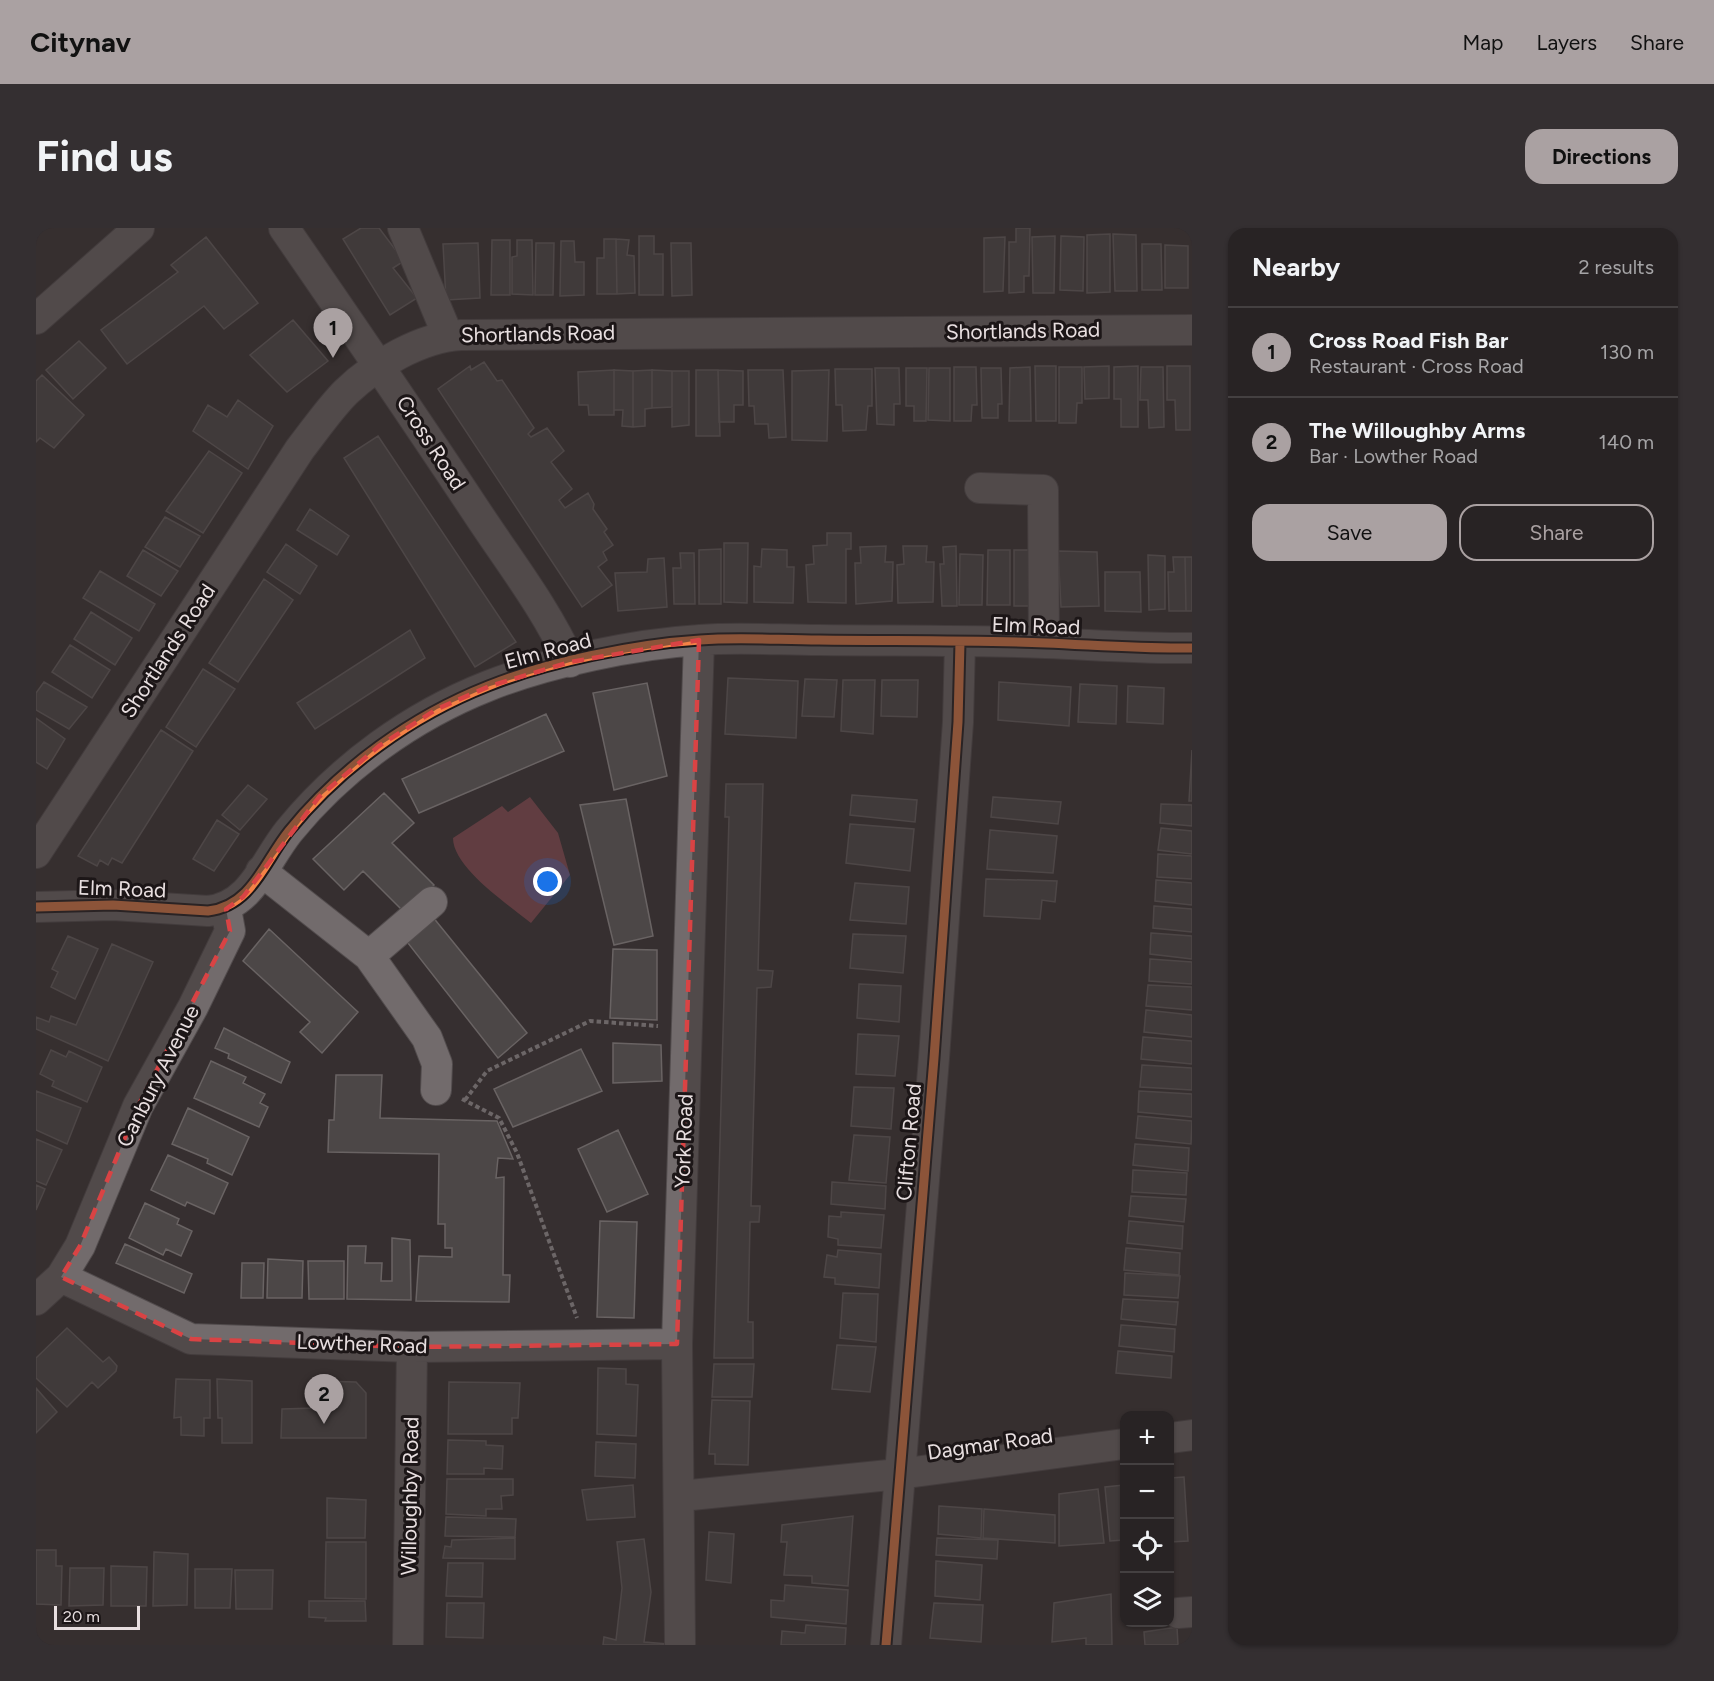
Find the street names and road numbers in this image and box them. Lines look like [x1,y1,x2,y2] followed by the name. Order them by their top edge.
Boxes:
[946,317,1100,344] street label: Shortlands Road
[461,320,615,347] street label: Shortlands Road
[392,391,471,495] street label: Cross Road
[115,579,220,722] street label: Shortlands Road
[991,611,1081,640] street label: Elm Road
[502,627,594,674] street label: Elm Road
[77,874,167,903] street label: Elm Road
[111,1001,204,1151] street label: Canbury Avenue
[891,1082,926,1202] street label: Clifton Road
[669,1093,698,1189] street label: York Road
[296,1329,428,1358] street label: Lowther Road
[396,1416,423,1576] street label: Willoughby Road
[925,1422,1054,1465] street label: Dagmar Road

